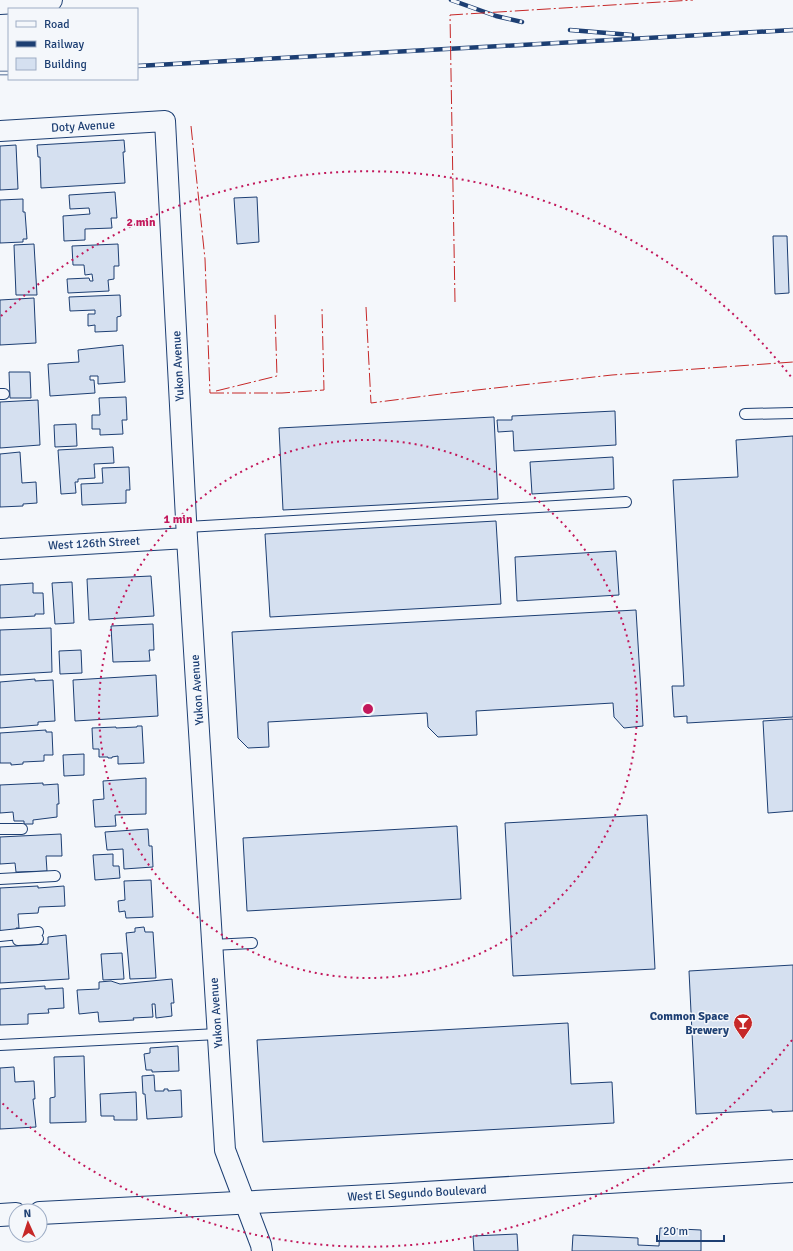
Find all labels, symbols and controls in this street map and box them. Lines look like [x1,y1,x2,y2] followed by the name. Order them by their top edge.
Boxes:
[8,8,138,80] legend
[44,17,70,32] text: Road
[44,37,84,52] text: Railway
[44,57,87,72] text: Building
[51,117,115,136] street label: Doty Avenue
[127,215,156,230] text: 2 min
[169,330,188,402] street label: Yukon Avenue
[164,512,193,527] text: 1 min
[48,534,140,553] street label: West 126th Street
[188,654,207,726] street label: Yukon Avenue
[361,702,375,716] centre of rings
[207,977,226,1049] street label: Yukon Avenue
[650,1009,729,1038] place label: Common Space Brewery
[732,1012,754,1040] bar icon: Common Space Brewery
[347,1182,487,1205] street label: West El Segundo Boulevard
[8,1203,48,1243] north arrow
[23,1207,32,1220] text: N
[657,1217,724,1243] scale bar
[663,1224,688,1239] text: 20 m

